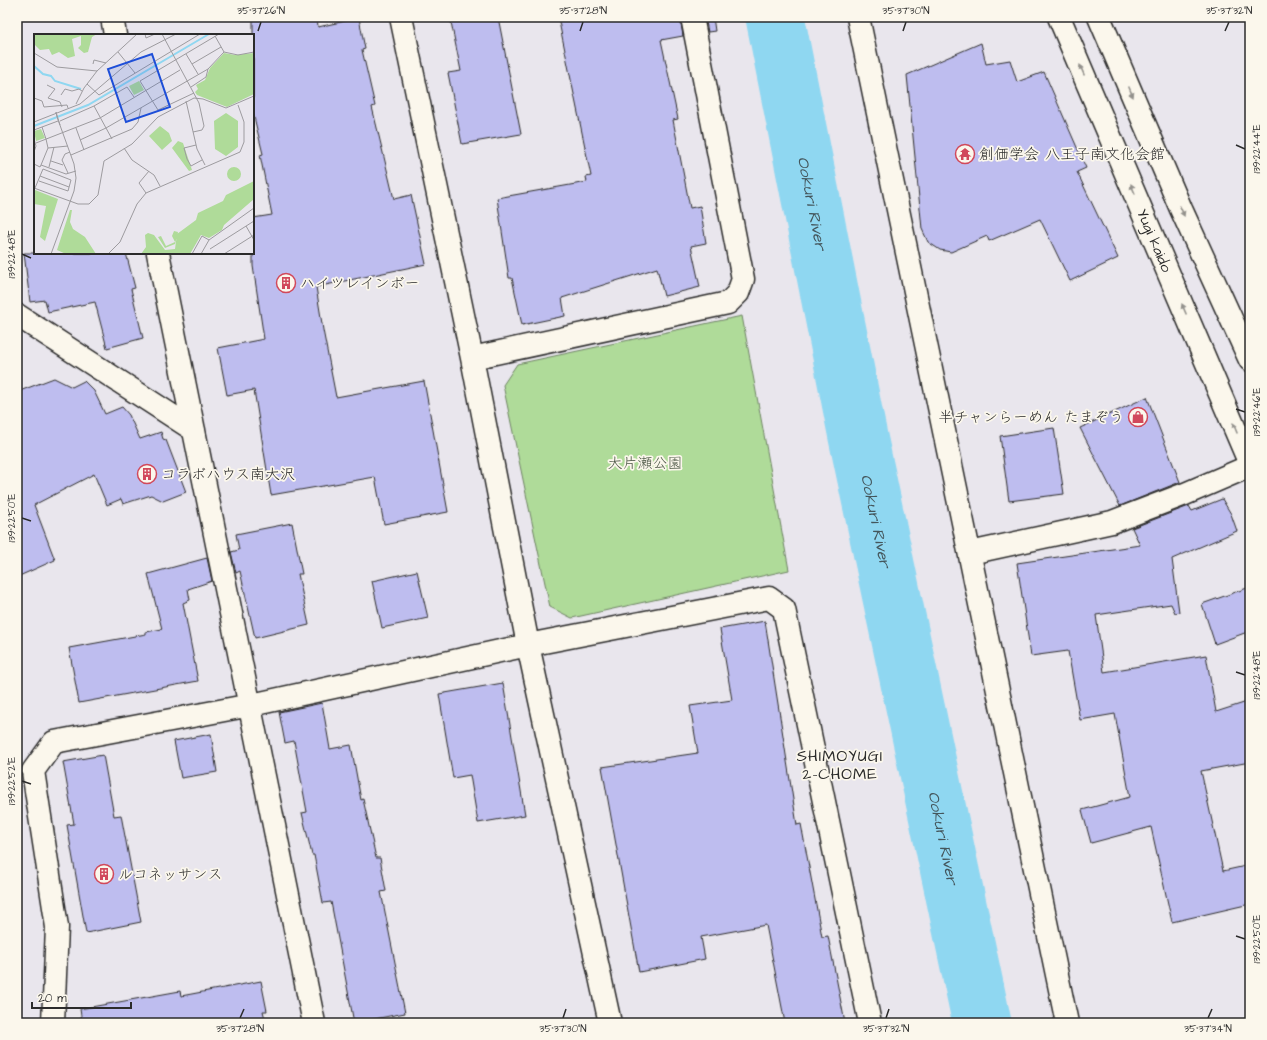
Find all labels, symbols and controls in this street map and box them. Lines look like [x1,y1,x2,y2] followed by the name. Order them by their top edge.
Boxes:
[237,4,285,18] text: 35°37'26"N
[559,4,607,18] text: 35°37'28"N
[882,4,930,18] text: 35°37'30"N
[1206,4,1252,18] text: 35°37'32"N
[34,34,254,254] inset map
[1079,64,1085,75] one-way arrow
[1128,86,1134,97] one-way arrow
[1250,124,1264,174] text: 139°22'44"E
[954,143,976,165] temple icon: 創価学会 八王子南文化会館
[979,144,1165,165] place label: 創価学会 八王子南文化会館
[792,155,832,254] water label: Ookuri River
[1130,184,1136,195] one-way arrow
[1132,206,1178,276] street label: Yugi kaido
[1179,206,1185,217] one-way arrow
[5,229,19,278] text: 139°22'48"E
[275,272,297,294] building icon: ハイツレインボー
[300,273,419,294] place label: ハイツレインボー
[1181,302,1187,314] one-way arrow
[1250,388,1264,436] text: 139°22'46"E
[1127,406,1149,428] shop icon: 半チャンらーめん たまぞう
[938,407,1124,428] place label: 半チャンらーめん たまぞう
[1232,423,1238,434] one-way arrow
[607,453,683,474] park label: 大片瀬公園
[136,463,158,485] building icon: コラボハウス南大沢
[161,464,295,485] place label: コラボハウス南大沢
[855,472,897,572] water label: Ookuri River
[5,493,19,543] text: 139°22'50"E
[1250,650,1264,699] text: 139°22'48"E
[797,745,883,785] district label: SHIMOYUGI 2-CHOME
[5,757,19,805] text: 139°22'52"E
[922,789,964,889] water label: Ookuri River
[93,863,115,885] building icon: ルコネッサンス
[118,864,222,885] place label: ルコネッサンス
[1250,914,1264,964] text: 139°22'50"E
[32,984,131,1010] scale bar
[38,990,67,1007] text: 20 m
[216,1022,264,1036] text: 35°37'28"N
[539,1022,587,1036] text: 35°37'30"N
[863,1022,909,1036] text: 35°37'32"N
[1184,1022,1232,1036] text: 35°37'34"N

